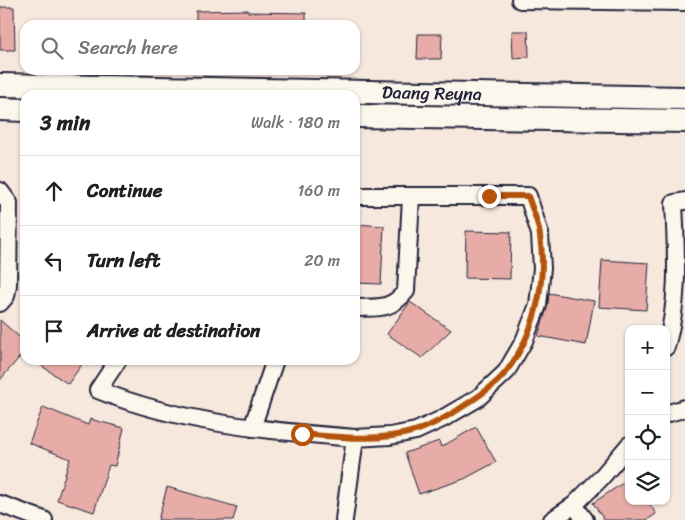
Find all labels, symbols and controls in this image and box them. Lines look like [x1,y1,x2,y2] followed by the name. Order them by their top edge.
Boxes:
[20,20,360,75] search box
[78,31,178,64] text: Search here
[38,34,66,62] icon: search
[382,76,482,110] street label: Daang Reyna
[40,104,90,142] text: 3 min
[251,108,340,137] text: Walk · 180 m
[87,174,163,207] text: Continue
[297,176,340,205] text: 160 m
[40,177,68,205] icon: ahead
[478,185,501,208] route end
[87,244,160,277] text: Turn left
[304,246,340,275] text: 20 m
[40,247,68,275] icon: left
[87,314,260,347] text: Arrive at destination
[40,317,68,345] icon: arrive
[625,325,670,505] map controls
[625,325,670,370] button: +
[625,370,670,415] button: −
[625,415,670,460] button: locate
[291,423,314,446] route start
[625,460,670,505] button: layers

